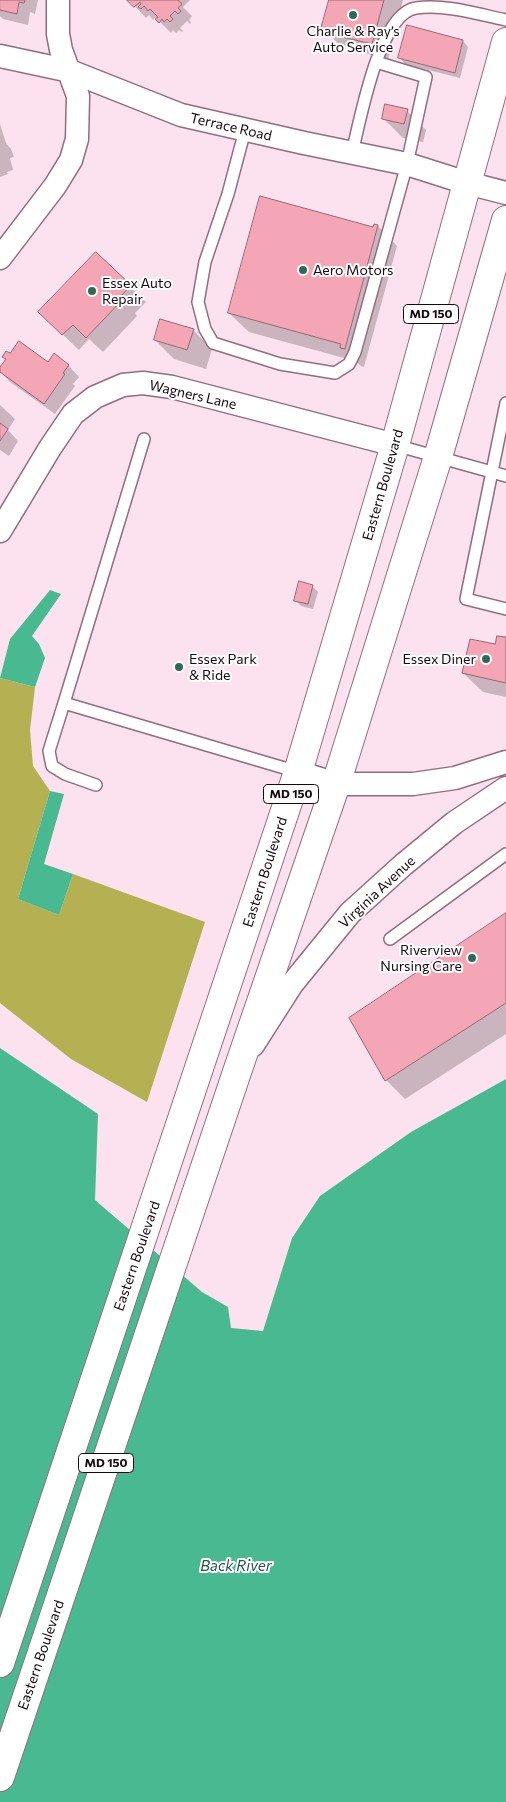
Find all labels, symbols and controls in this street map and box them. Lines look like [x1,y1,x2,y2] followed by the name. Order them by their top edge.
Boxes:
[347,9,359,21] marker: Charlie & Ray’s Auto Service
[306,23,400,56] place label: Charlie & Ray’s Auto Service
[189,109,273,145] street label: Terrace Road
[313,262,393,278] place label: Aero Motors
[297,264,309,276] marker: Aero Motors
[102,275,172,308] place label: Essex Auto Repair
[86,285,98,297] marker: Essex Auto Repair
[404,304,458,324] road number: MD 150
[148,377,238,413] street label: Wagners Lane
[359,427,407,543] street label: Eastern Boulevard
[189,651,257,684] place label: Essex Park & Ride
[403,651,476,667] place label: Essex Diner
[480,653,492,665] marker: Essex Diner
[173,661,185,673] marker: Essex Park & Ride
[264,784,318,804] road number: MD 150
[239,815,291,929] street label: Eastern Boulevard
[335,852,419,932] street label: Virginia Avenue
[380,942,462,974] place label: Riverview Nursing Care
[466,952,478,964] marker: Riverview Nursing Care
[110,1199,164,1313] street label: Eastern Boulevard
[78,1454,134,1472] road number: MD 150
[200,1557,272,1575] water label: Back River
[14,1598,68,1712] street label: Eastern Boulevard

